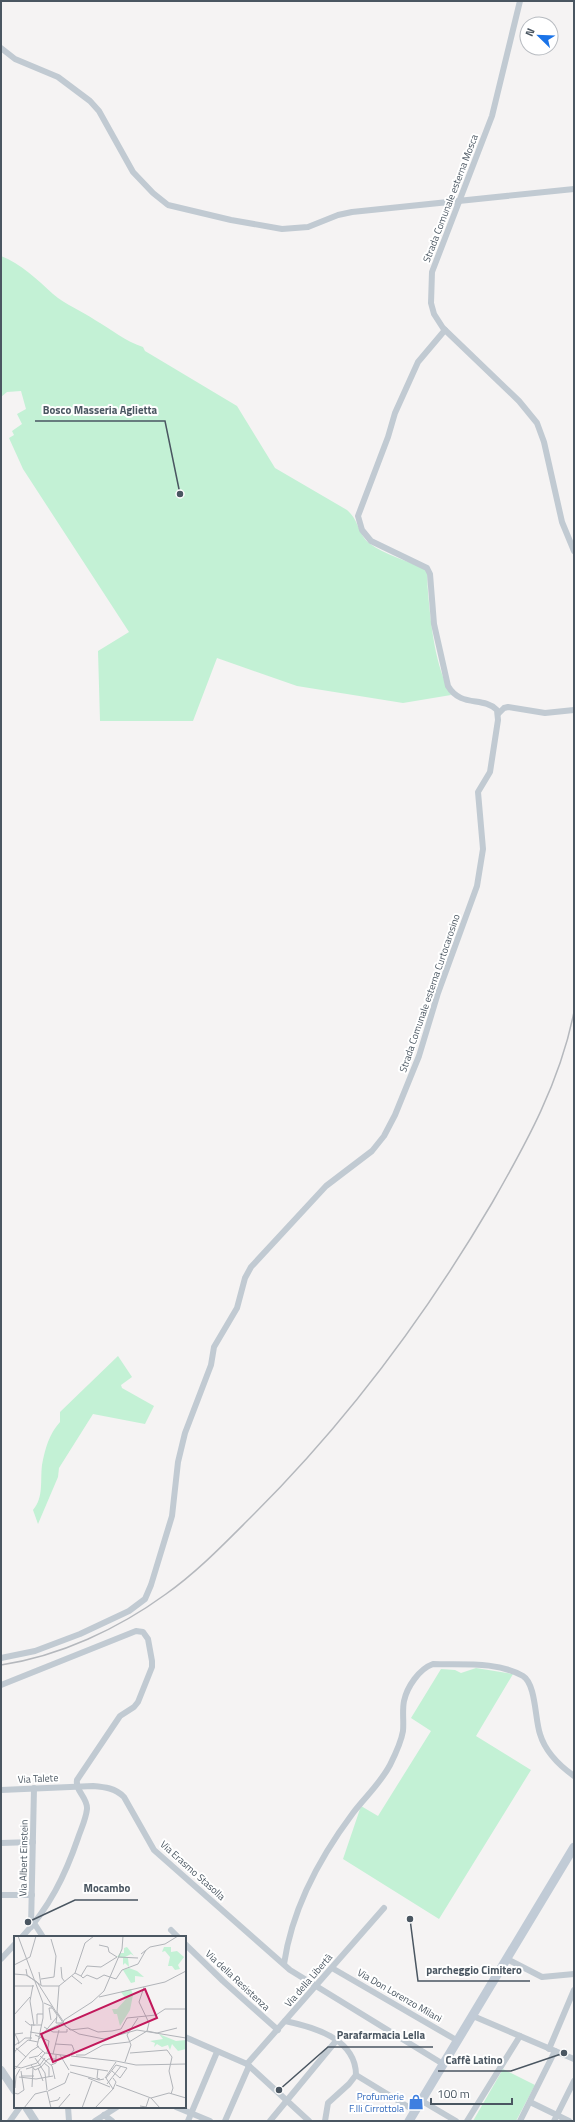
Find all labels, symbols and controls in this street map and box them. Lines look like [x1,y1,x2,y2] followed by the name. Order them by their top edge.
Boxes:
[519,16,559,56] north arrow
[521,25,539,39] text: N
[419,132,482,264] street label: Strada Comunale esterna Mosca
[35,398,165,421] callout: Bosco Masseria Aglietta
[43,402,158,418] text: Bosco Masseria Aglietta
[395,912,464,1074] street label: Strada Comunale esterna Curtocarosino
[17,1770,59,1787] street label: Via Talete
[15,1819,32,1897] street label: Via Albert Einstein
[157,1837,229,1904] street label: Via Erasmo Stasolla
[75,1877,138,1900] callout: Mocambo
[84,1880,131,1896] text: Mocambo
[14,1936,186,2108] inset map
[202,1946,273,2014] street label: Via della Resistenza
[281,1950,336,2010] street label: Via della Libertà
[418,1958,530,1981] callout: parcheggio Cimitero
[426,1962,522,1978] text: parcheggio Cimitero
[355,1965,445,2026] street label: Via Don Lorenzo Milani
[328,2024,433,2047] callout: Parafarmacia Lella
[337,2027,426,2043] text: Parafarmacia Lella
[438,2048,511,2071] callout: Caffè Latino
[445,2052,503,2068] text: Caffè Latino
[431,2080,512,2106] scale bar
[437,2084,470,2103] text: 100 m
[349,2089,404,2116] place label: Profumerie F.lli Cirrottola
[407,2093,425,2111] shop icon: Profumerie F.lli Cirrottola

